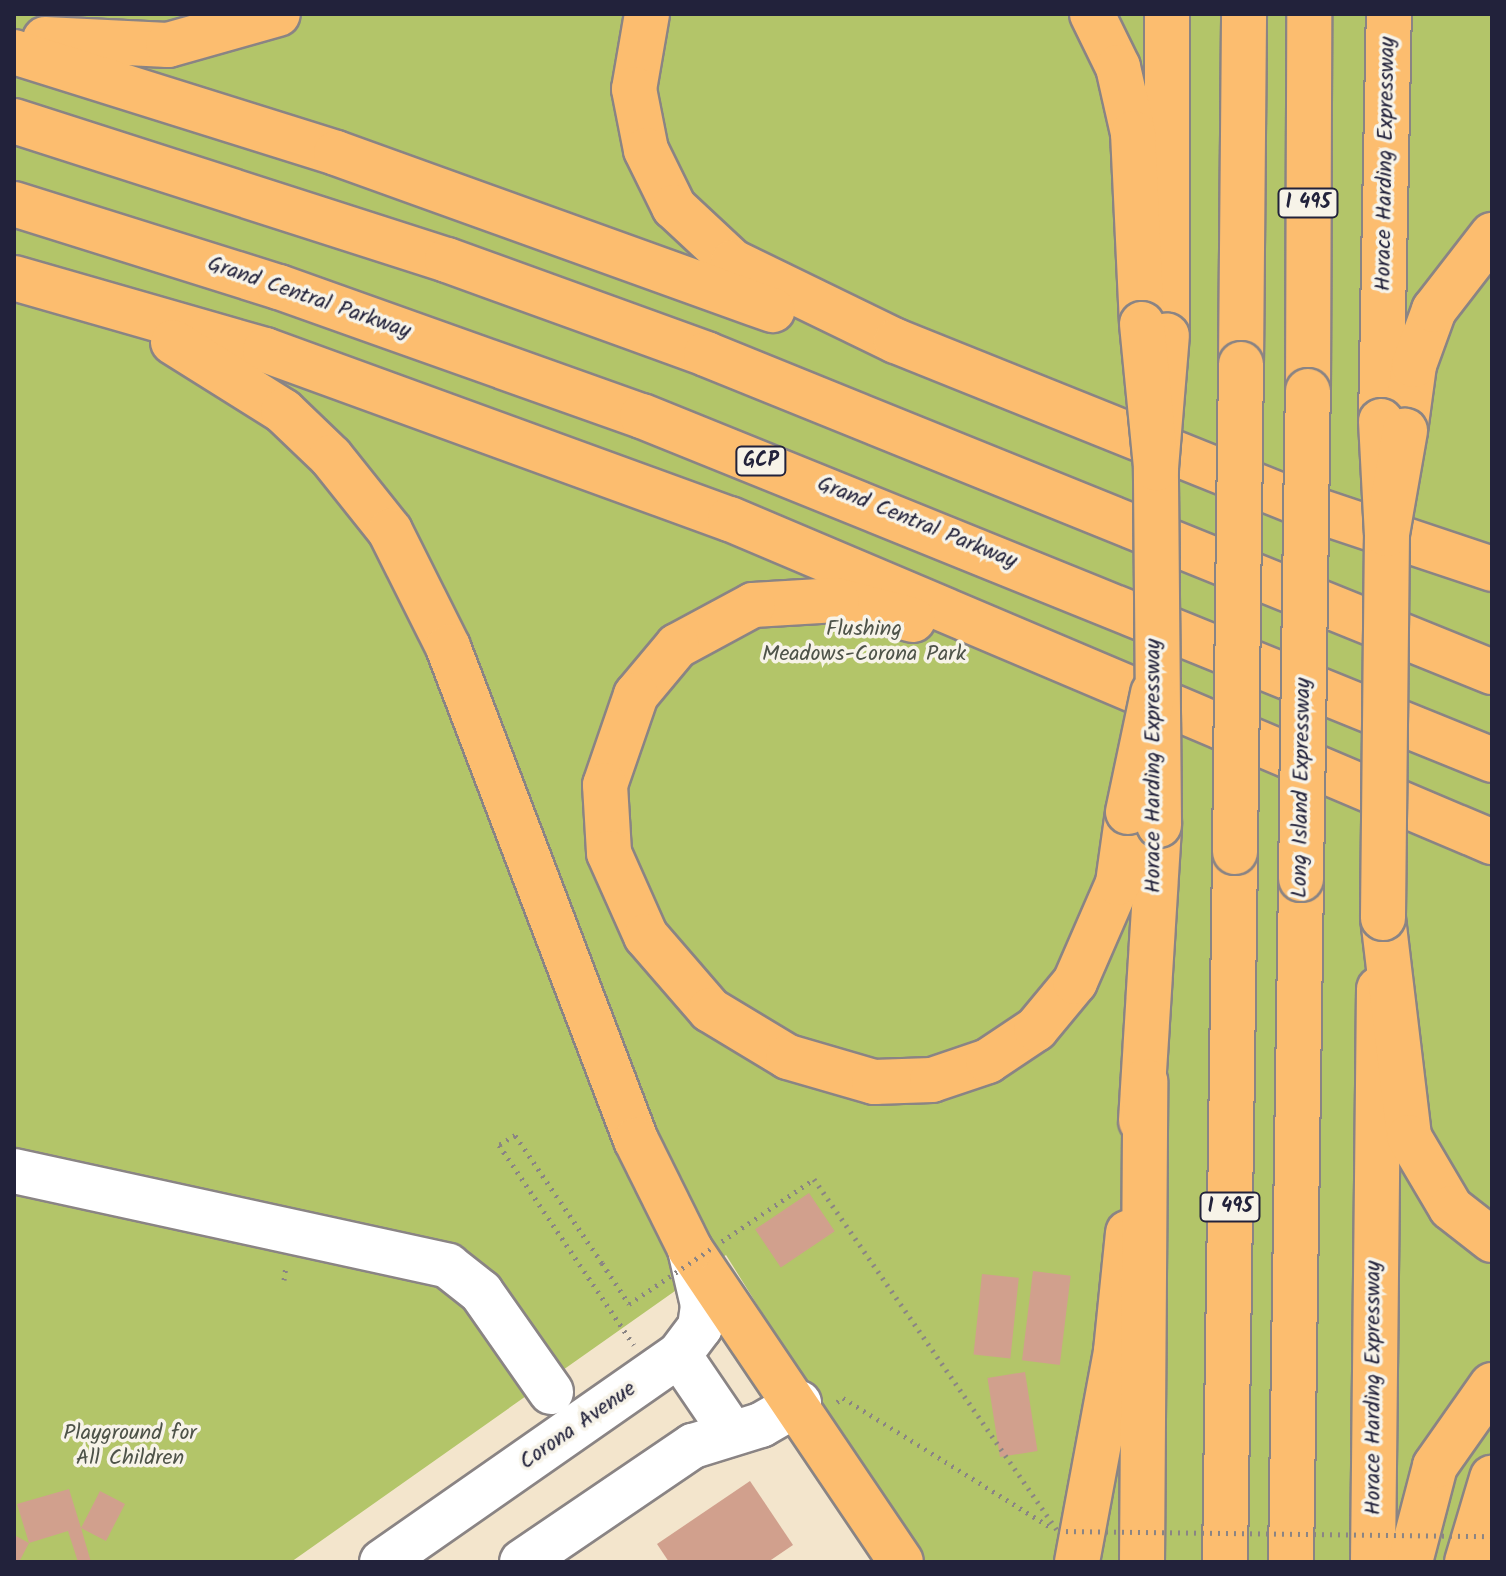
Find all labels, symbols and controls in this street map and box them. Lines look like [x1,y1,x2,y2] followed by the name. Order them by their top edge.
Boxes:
[1371,37,1401,291] street label: Horace Harding Expressway
[1276,187,1340,219] road number: I 495
[204,251,414,345] street label: Grand Central Parkway
[735,445,787,477] road number: GCP
[813,471,1021,575] street label: Grand Central Parkway
[762,616,966,668] park label: Flushing Meadows-Corona Park
[1141,639,1167,893] street label: Horace Harding Expressway
[1287,678,1317,898] street label: Long Island Expressway
[1198,1191,1262,1223] road number: I 495
[1361,1261,1387,1515] street label: Horace Harding Expressway
[515,1376,641,1476] street label: Corona Avenue
[63,1420,197,1472] park label: Playground for All Children

